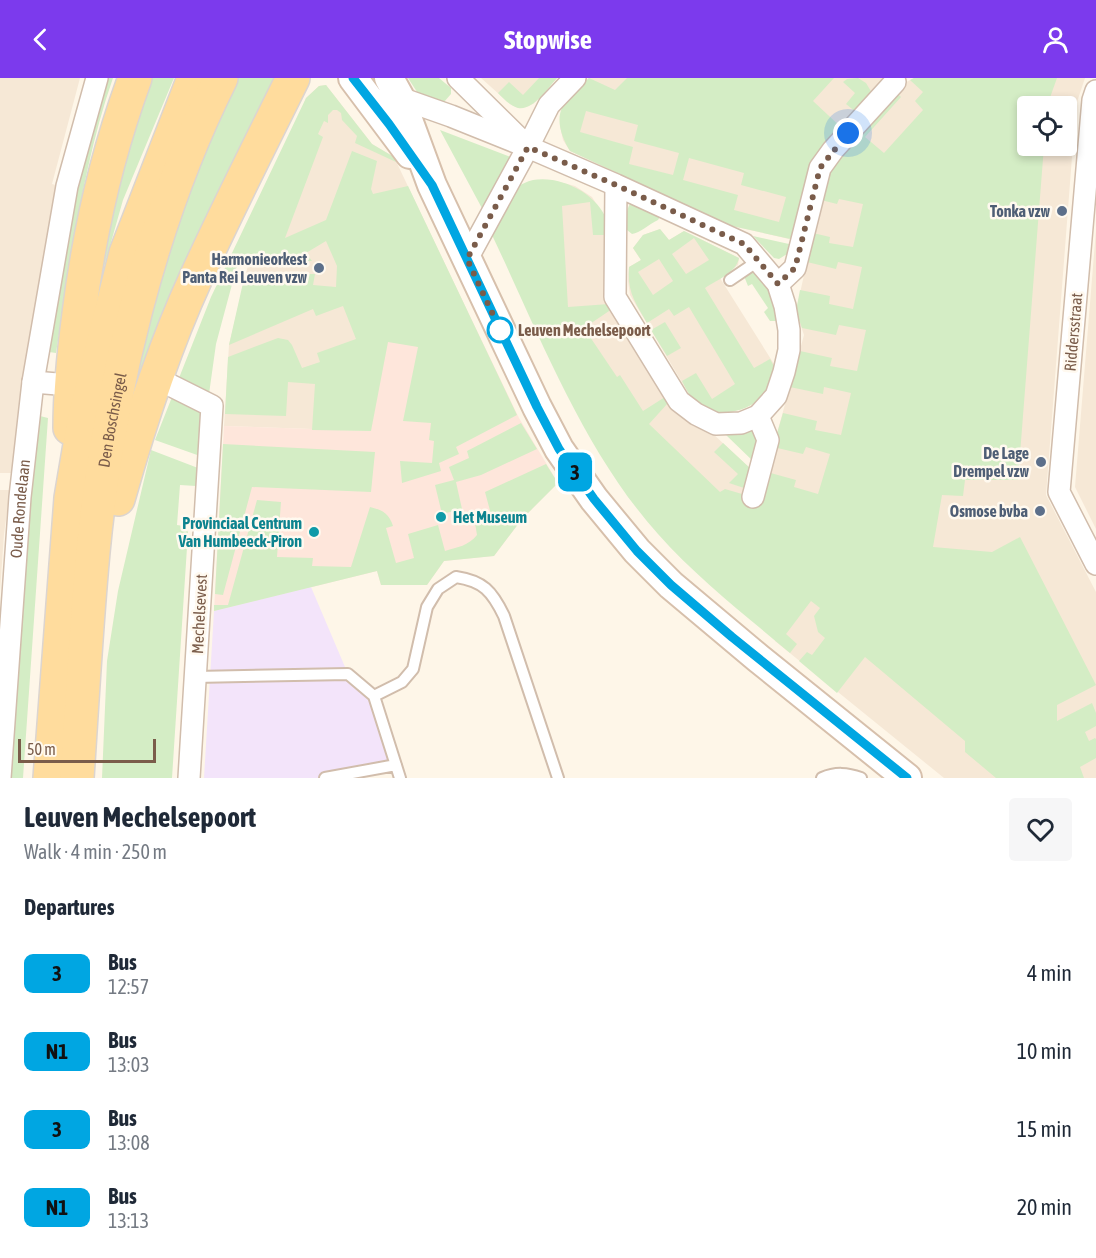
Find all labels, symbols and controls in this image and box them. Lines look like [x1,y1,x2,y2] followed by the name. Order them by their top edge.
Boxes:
[24,23,57,56] icon: back
[1039,23,1072,56] icon: person
[504,24,592,55] text: Stopwise
[1017,96,1077,156] map controls
[1017,96,1077,156] button: locate
[833,118,863,148] your location
[990,202,1050,220] place label: Tonka vzw
[1055,204,1069,218] marker: Tonka vzw
[182,250,307,286] place label: Harmonieorkest Panta Rei Leuven vzw
[312,261,326,275] marker: Harmonieorkest Panta Rei Leuven vzw
[1061,292,1085,372] street label: Riddersstraat
[487,317,513,343] marker: Leuven Mechelsepoort
[518,321,651,339] place label: Leuven Mechelsepoort
[95,370,130,469] street label: Den Boschsingel
[953,444,1029,480] place label: De Lage Drempel vzw
[556,452,594,492] line badge: 3
[1034,455,1048,469] marker: De Lage Drempel vzw
[7,458,33,559] street label: Oude Rondelaan
[570,460,580,484] text: 3
[950,502,1028,520] place label: Osmose bvba
[1033,504,1047,518] marker: Osmose bvba
[453,508,527,526] place label: Het Museum
[434,510,448,524] marker: Het Museum
[177,514,302,550] place label: Provinciaal Centrum Van Humbeeck-Piron
[307,525,321,539] marker: Provinciaal Centrum Van Humbeeck-Piron
[188,573,210,654] street label: Mechelsevest
[18,736,156,764] scale bar
[27,740,56,758] text: 50 m
[1009,798,1072,861] button: heart
[24,801,256,833] text: Leuven Mechelsepoort
[24,840,167,863] text: Walk · 4 min · 250 m
[24,894,114,920] text: Departures
[108,949,137,975] text: Bus
[1027,960,1072,986] text: 4 min
[52,961,62,985] text: 3
[108,975,149,998] text: 12:57
[108,1027,137,1053] text: Bus
[1017,1038,1072,1064] text: 10 min
[46,1039,68,1063] text: N1
[108,1053,150,1076] text: 13:03
[108,1105,137,1131] text: Bus
[1017,1116,1072,1142] text: 15 min
[52,1117,62,1141] text: 3
[108,1131,150,1154] text: 13:08
[108,1183,137,1209] text: Bus
[1017,1194,1072,1220] text: 20 min
[46,1195,68,1219] text: N1
[108,1209,149,1232] text: 13:13

